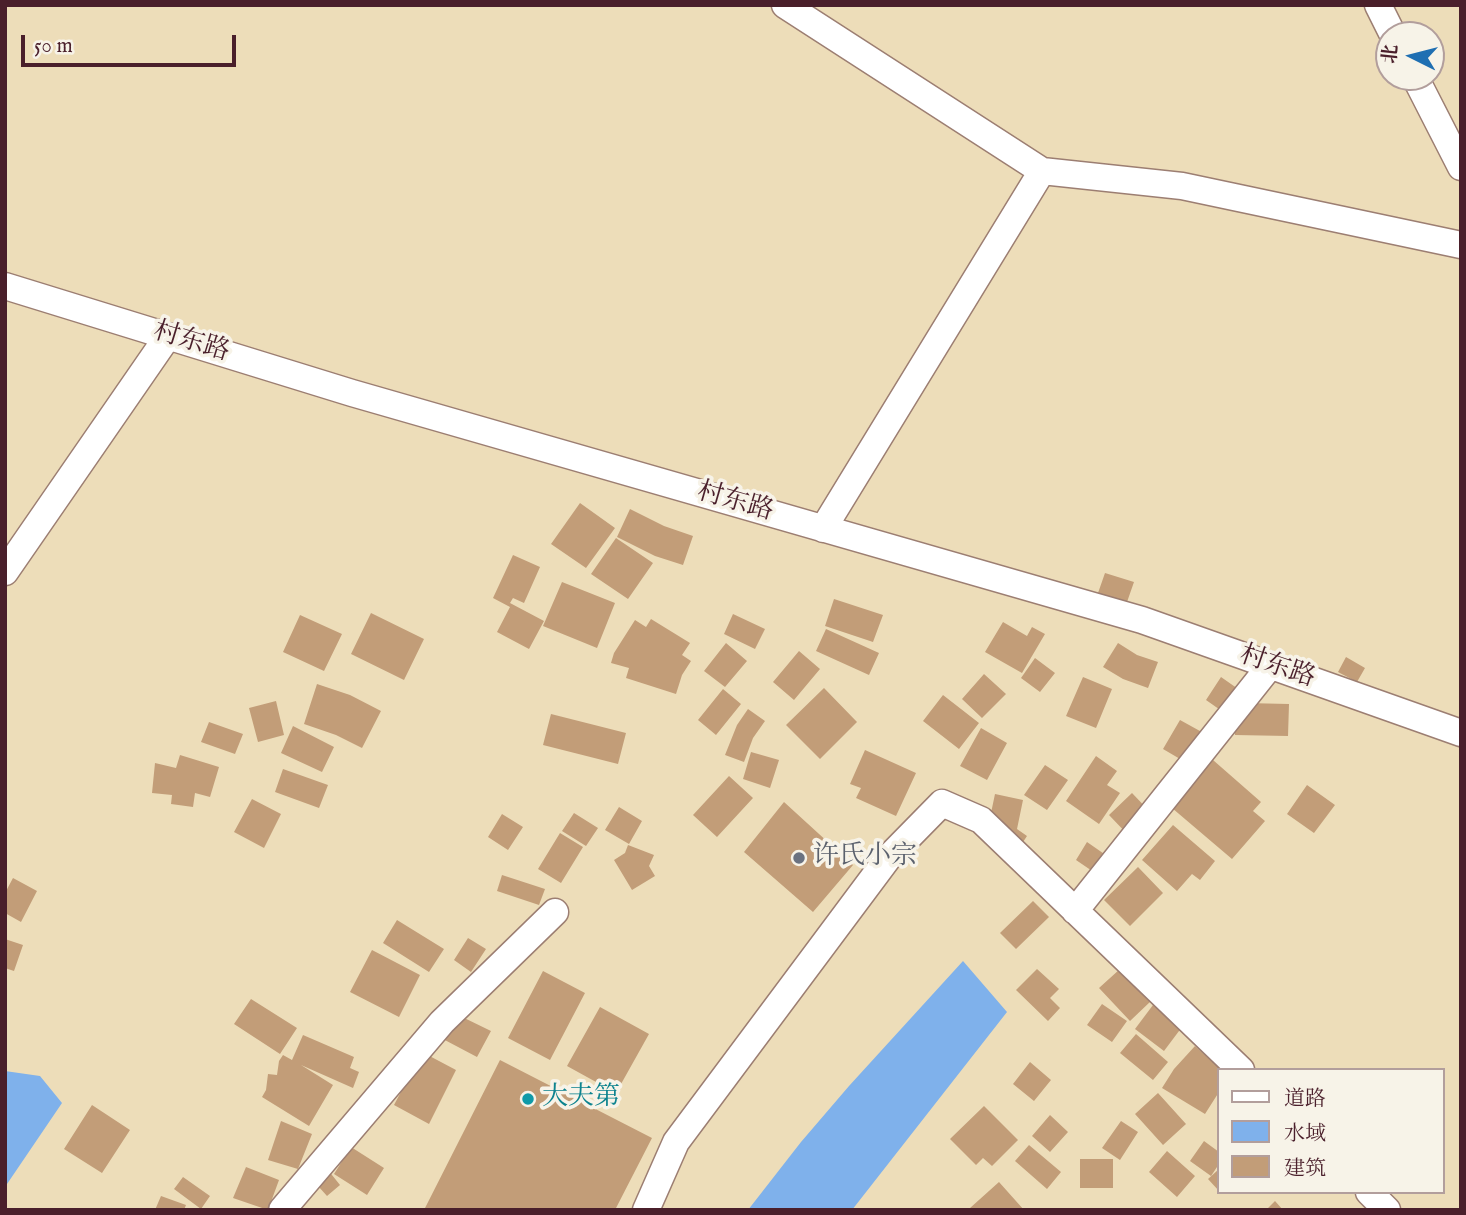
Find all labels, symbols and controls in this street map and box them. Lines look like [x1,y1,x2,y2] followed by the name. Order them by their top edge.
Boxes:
[24,21,240,65] scale bar
[1375,21,1445,91] north arrow
[34,33,73,60] text: 50 m
[1378,43,1404,65] text: 北
[149,317,233,369] street label: 村东路
[693,477,777,529] street label: 村东路
[1235,641,1319,695] street label: 村东路
[813,842,917,874] place label: 许氏小宗
[791,850,807,866] marker: 许氏小宗
[1218,1068,1445,1194] legend
[542,1083,620,1115] place label: 大夫第
[1284,1086,1326,1113] text: 道路
[520,1091,536,1107] marker: 大夫第
[1284,1121,1326,1148] text: 水域
[1284,1156,1326,1183] text: 建筑

